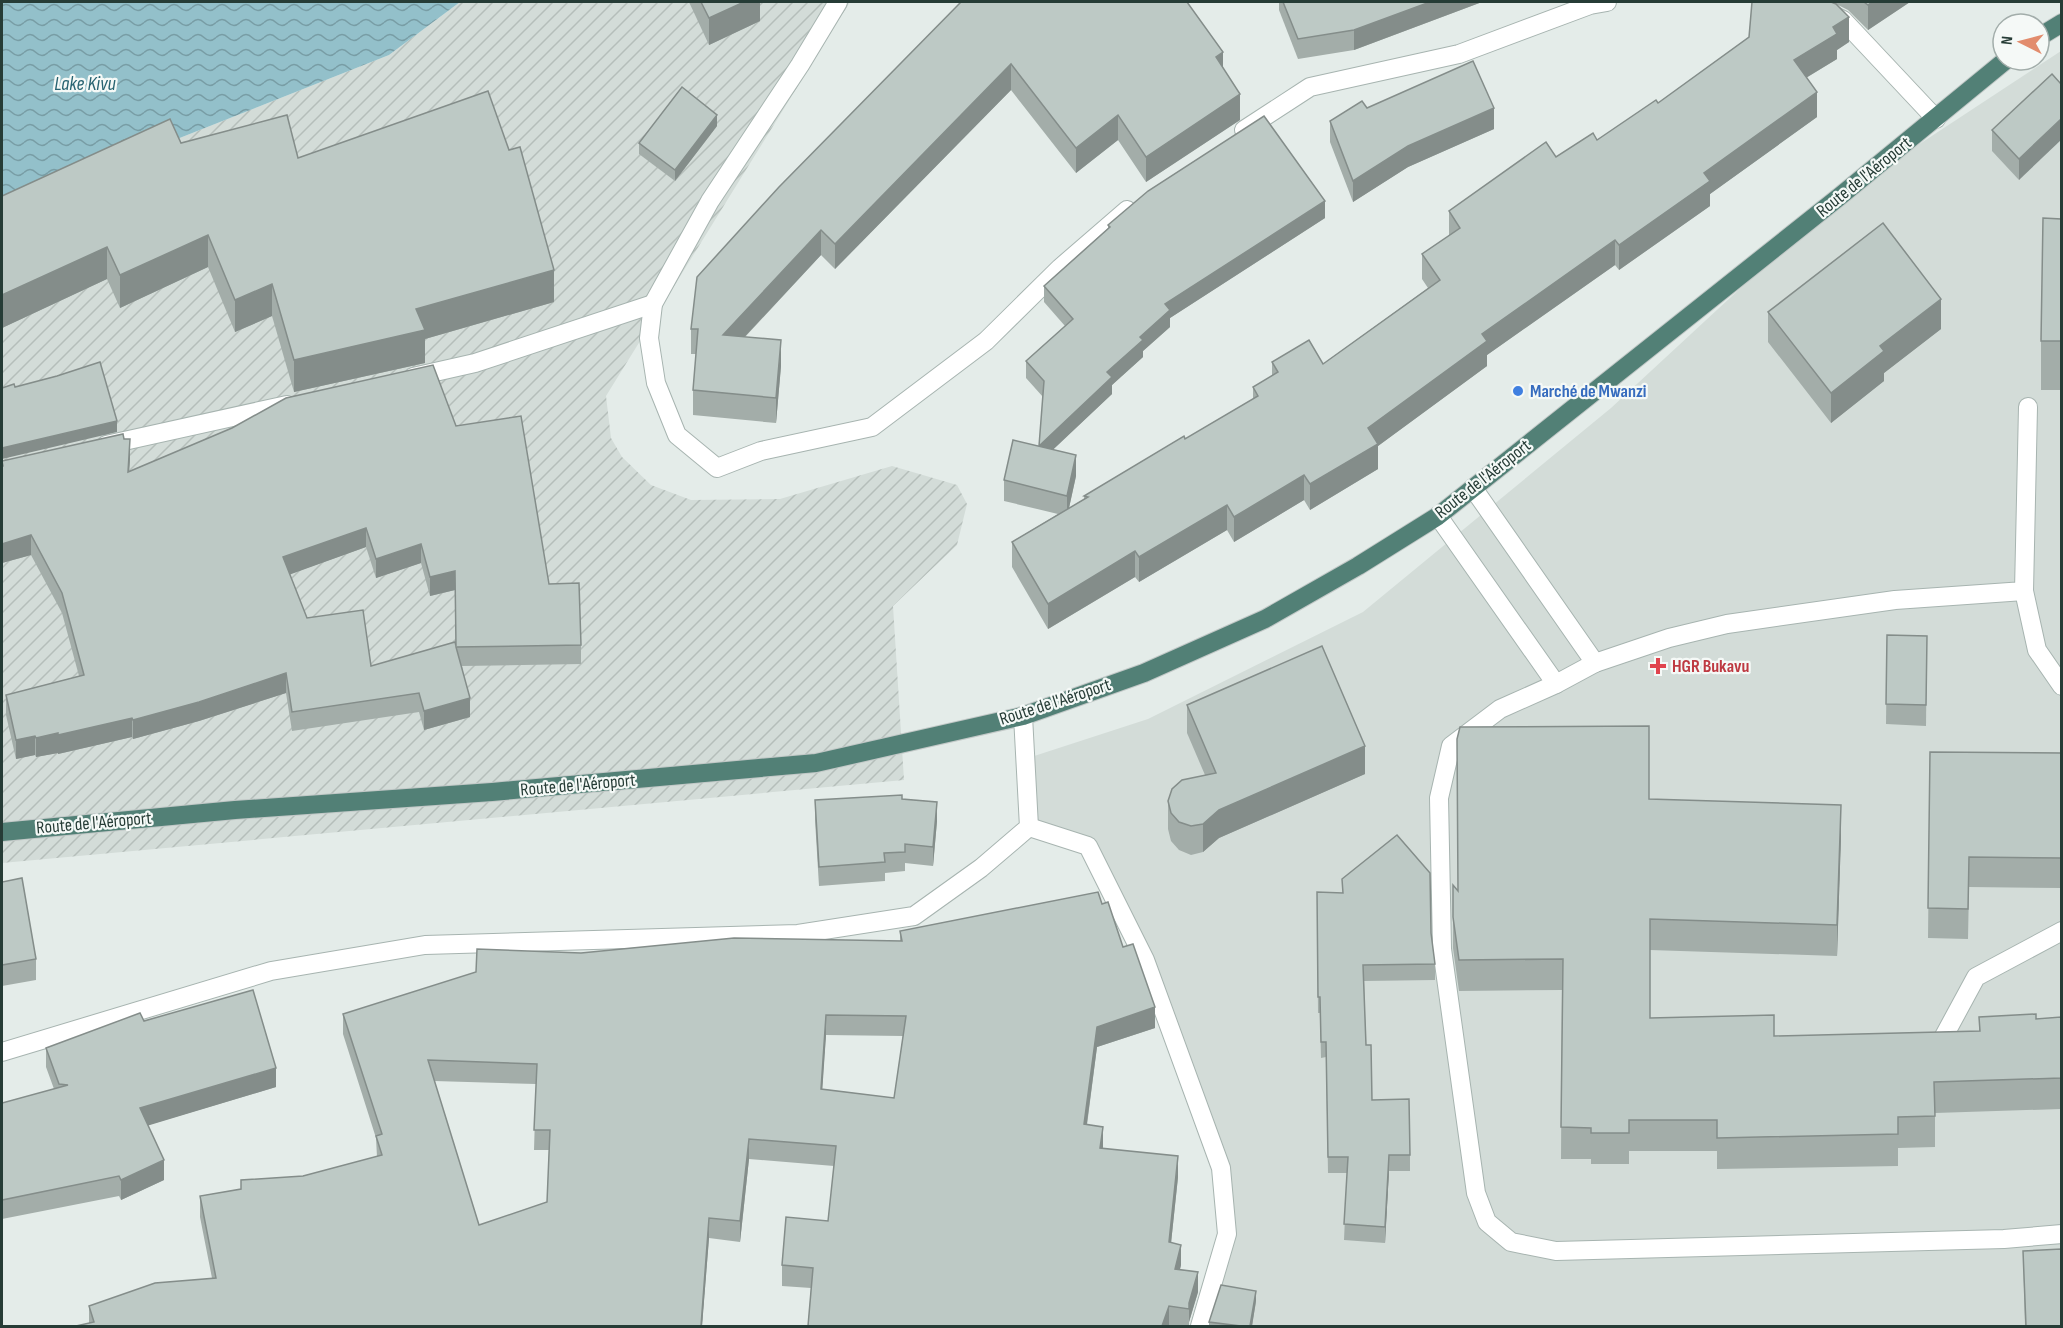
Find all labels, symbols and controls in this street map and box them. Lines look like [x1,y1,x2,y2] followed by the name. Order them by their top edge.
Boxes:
[1991,12,2051,72] north arrow
[1998,35,2017,46] text: N
[54,72,117,96] water label: Lake Kivu
[1812,132,1916,222] street label: Route de l'Aéroport
[1530,381,1647,402] place label: Marché de Mwanzi
[1511,384,1525,398] marker: Marché de Mwanzi
[1431,435,1535,523] street label: Route de l'Aéroport
[1672,656,1749,677] place label: HGR Bukavu
[1649,657,1667,675] marker: HGR Bukavu
[997,674,1114,730] street label: Route de l'Aéroport
[519,769,637,801] street label: Route de l'Aéroport
[35,807,153,839] street label: Route de l'Aéroport

